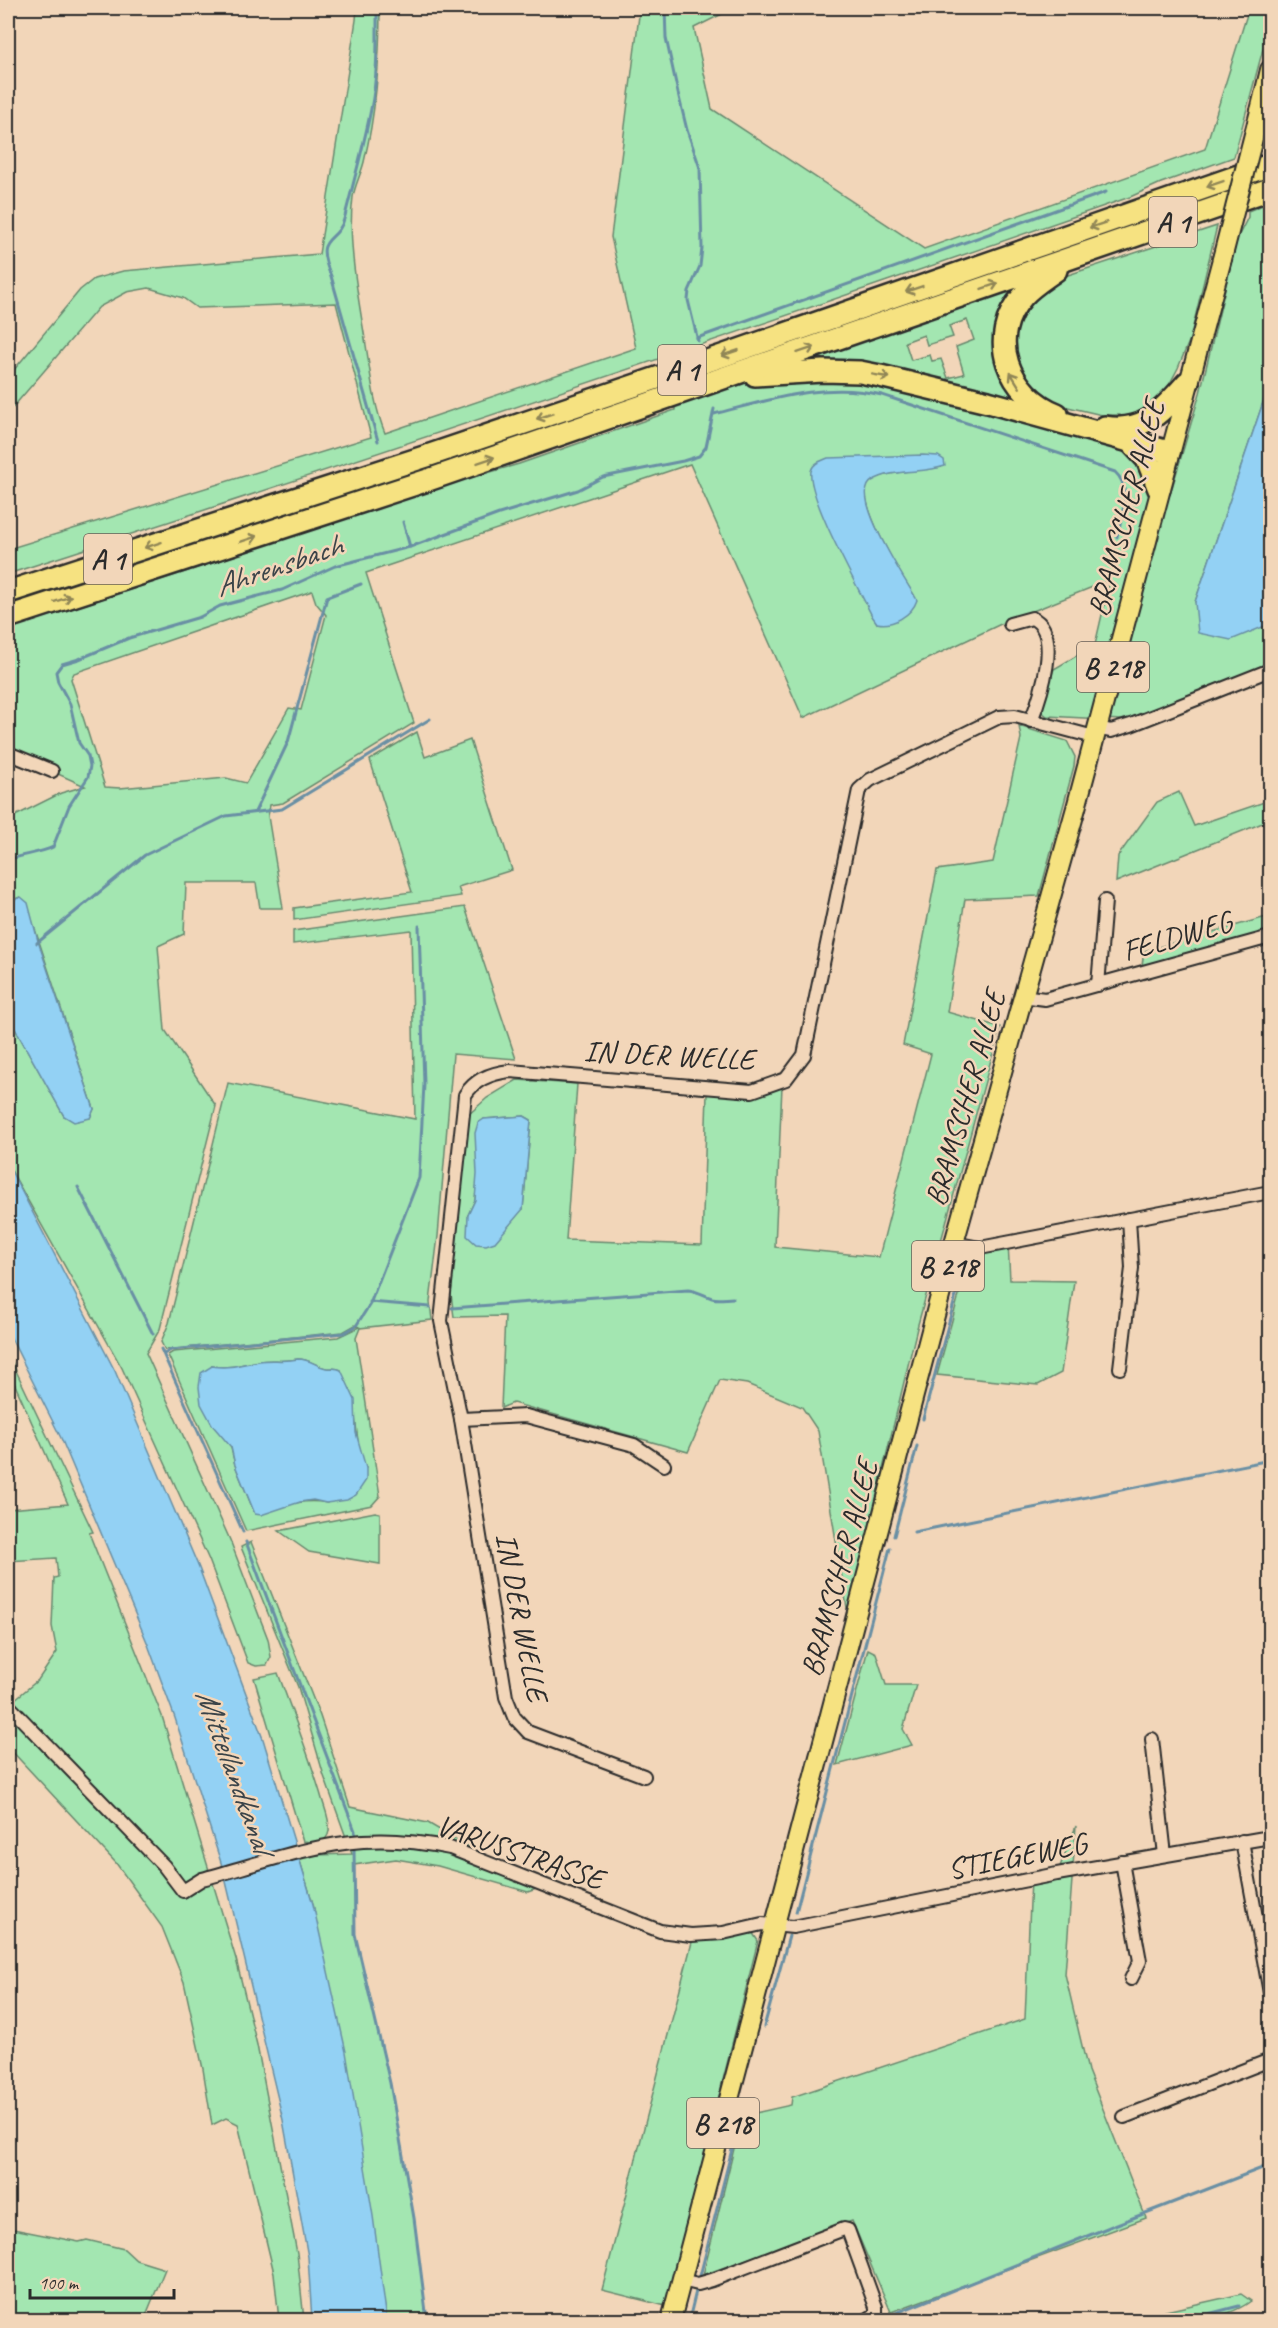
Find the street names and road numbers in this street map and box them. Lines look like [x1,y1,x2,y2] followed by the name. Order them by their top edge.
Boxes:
[1149,197,1197,247] road number: A 1
[658,345,706,395] road number: A 1
[1079,392,1174,620] street label: BRAMSCHER ALLEE
[84,534,132,584] road number: A 1
[1077,642,1149,692] road number: B 218
[1118,901,1239,970] street label: FELDWEG
[916,983,1015,1210] street label: BRAMSCHER ALLEE
[583,1032,759,1079] street label: IN DER WELLE
[912,1241,984,1291] road number: B 218
[792,1452,887,1680] street label: BRAMSCHER ALLEE
[487,1530,558,1708] street label: IN DER WELLE
[432,1806,612,1900] street label: VARUSSTRASSE
[944,1823,1093,1888] street label: STIEGEWEG
[687,2098,759,2148] road number: B 218

